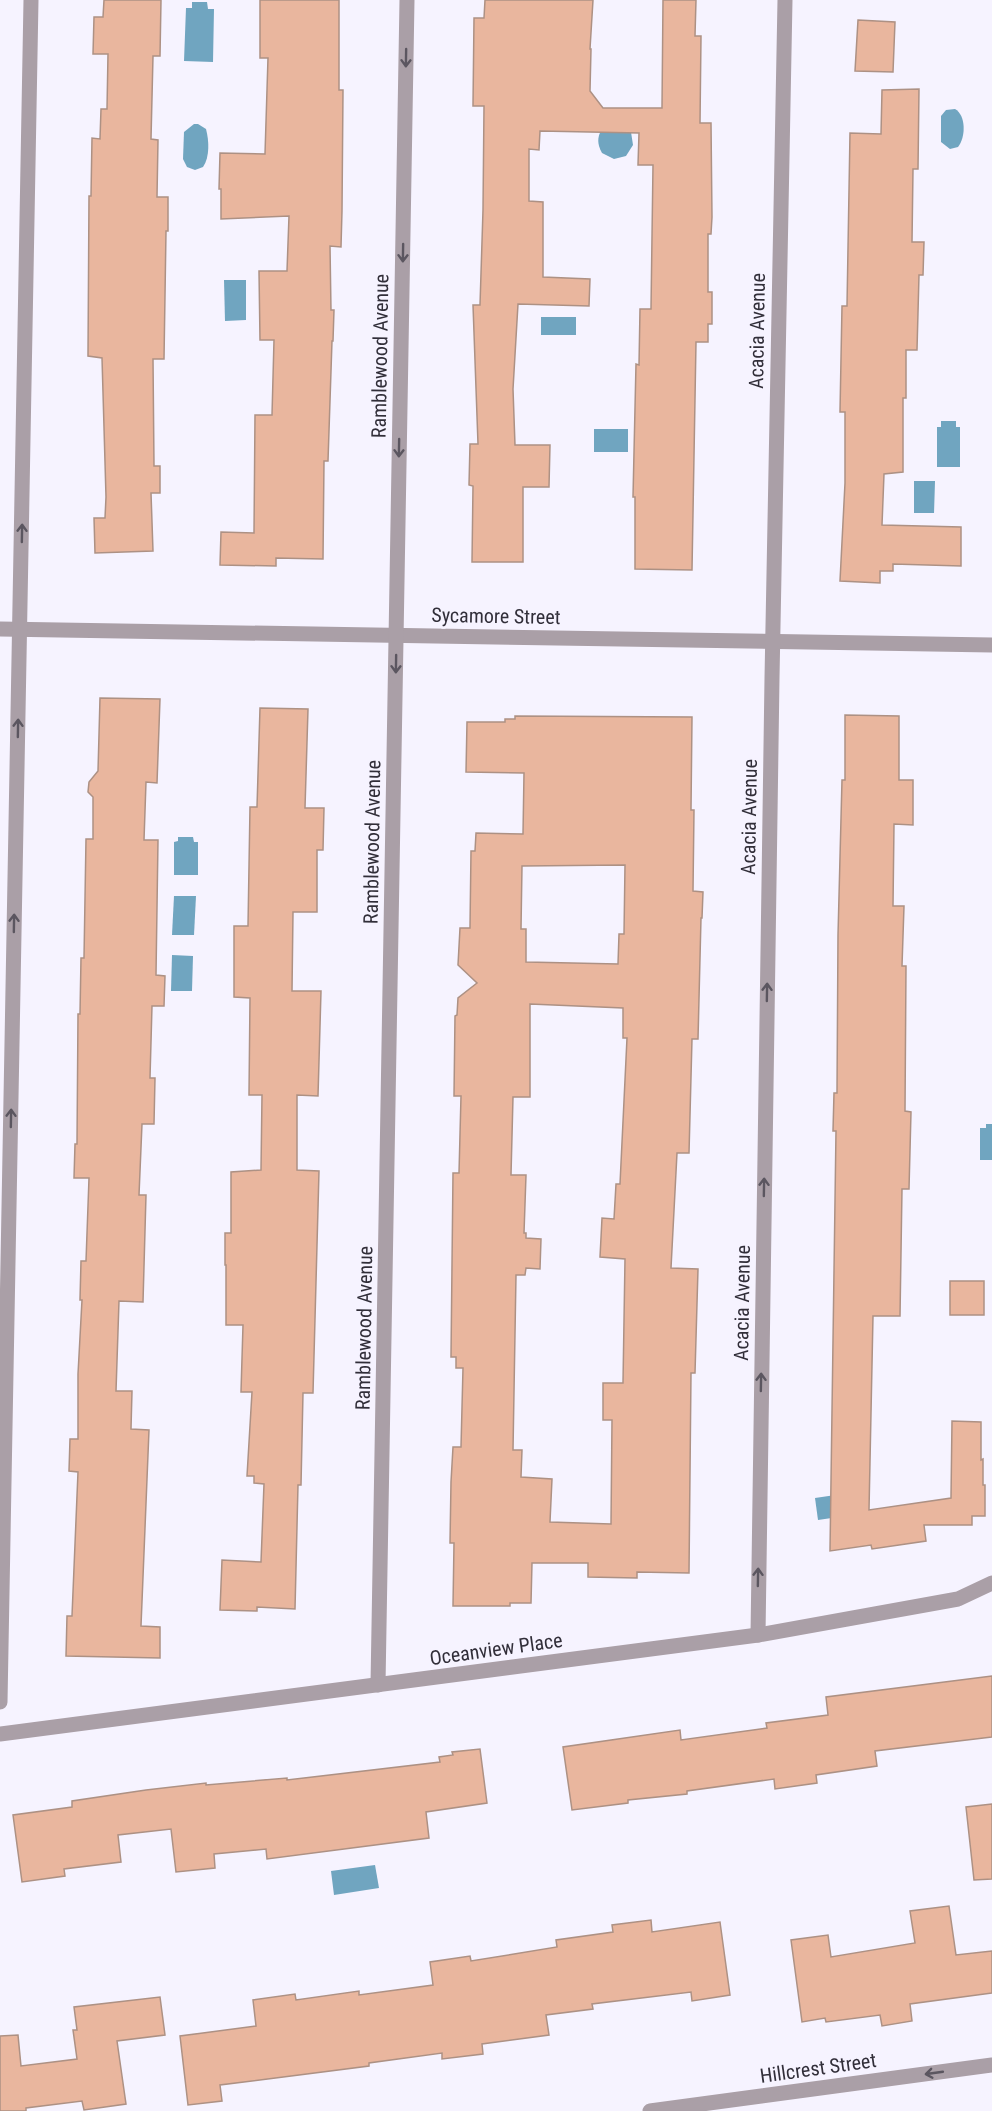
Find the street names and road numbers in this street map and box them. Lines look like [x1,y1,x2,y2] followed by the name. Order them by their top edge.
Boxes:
[744,273,770,389] street label: Acacia Avenue
[367,274,393,438] street label: Ramblewood Avenue
[431,603,561,629] street label: Sycamore Street
[736,759,762,875] street label: Acacia Avenue
[359,760,385,924] street label: Ramblewood Avenue
[729,1245,755,1361] street label: Acacia Avenue
[351,1246,377,1410] street label: Ramblewood Avenue
[428,1628,564,1670] street label: Oceanview Place
[758,2048,878,2088] street label: Hillcrest Street

